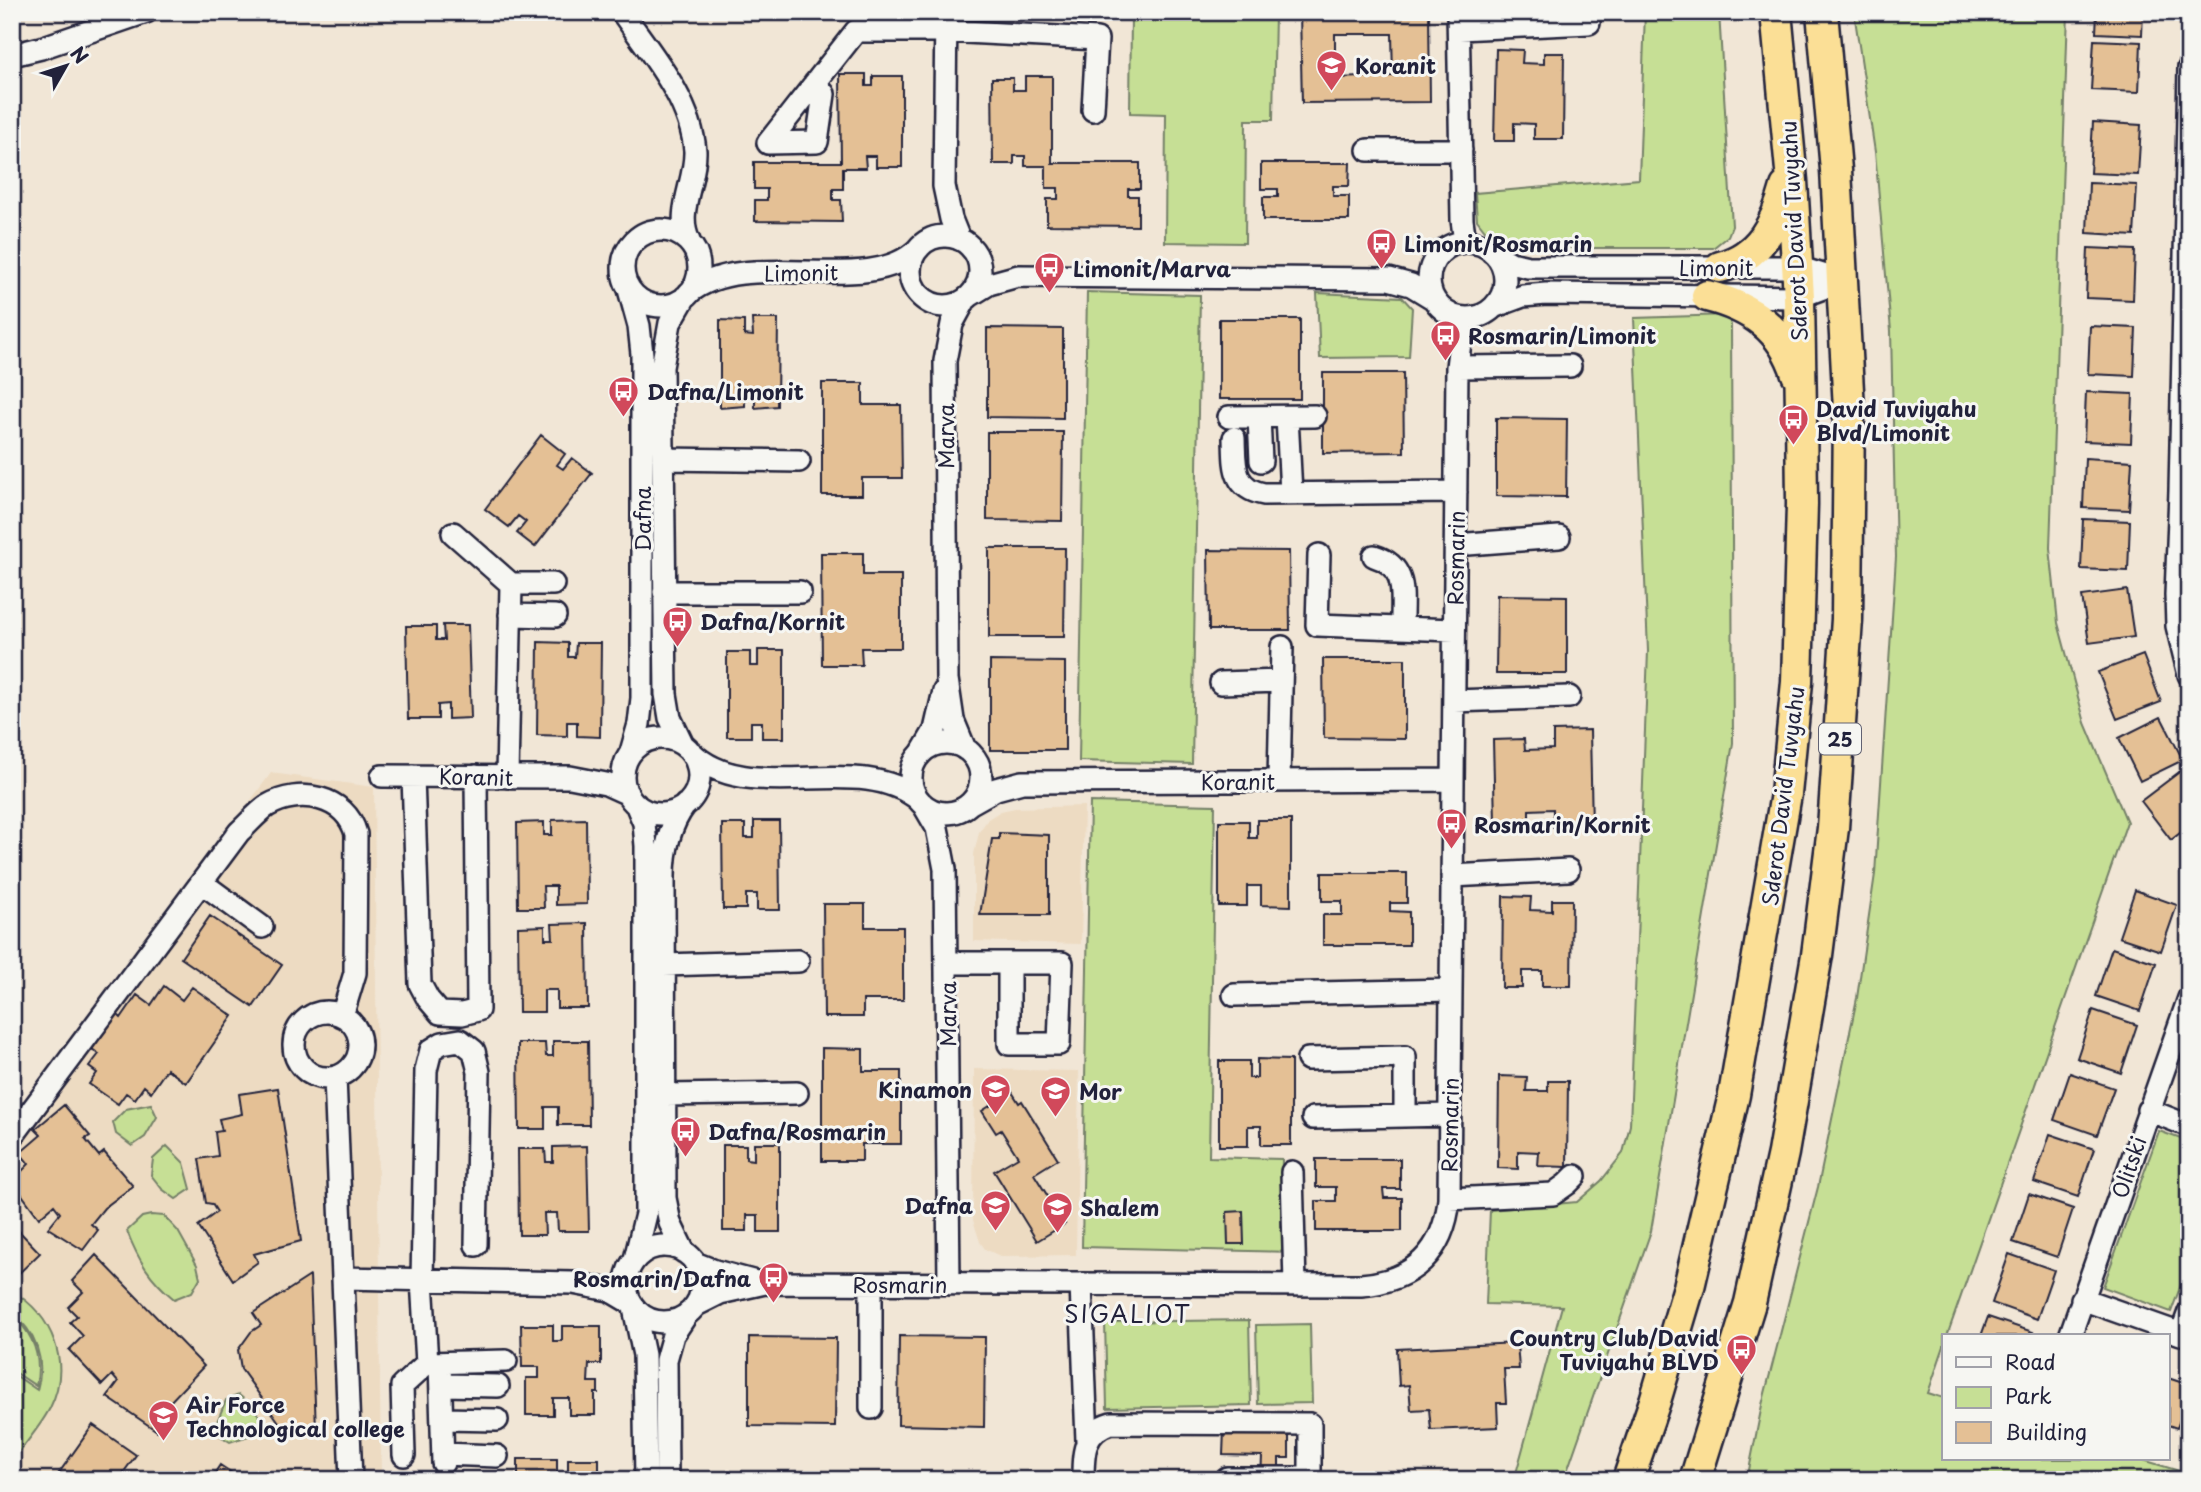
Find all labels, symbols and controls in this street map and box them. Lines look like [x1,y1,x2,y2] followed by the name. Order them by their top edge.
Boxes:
[32,32,102,102] north arrow
[64,40,96,69] text: N
[1315,48,1349,92] school or university icon: Koranit
[1355,49,1436,81] place label: Koranit
[1771,120,1815,342] street label: Sderot David Tuvyahu
[1364,226,1398,270] bus stop icon: Limonit/Rosmarin
[1404,227,1592,259] place label: Limonit/Rosmarin
[1033,251,1067,295] bus stop icon: Limonit/Marva
[1679,251,1753,283] street label: Limonit
[1073,252,1231,284] place label: Limonit/Marva
[764,255,838,289] street label: Limonit
[1428,318,1462,362] bus stop icon: Rosmarin/Limonit
[1468,319,1656,351] place label: Rosmarin/Limonit
[607,374,641,418] bus stop icon: Dafna/Limonit
[647,375,804,407] place label: Dafna/Limonit
[1816,392,1977,448] place label: David Tuviyahu Blvd/Limonit
[929,403,961,469] street label: Marva
[1776,403,1810,447] bus stop icon: David Tuviyahu Blvd/Limonit
[626,487,658,551] street label: Dafna
[1438,510,1472,606] street label: Rosmarin
[660,604,694,648] bus stop icon: Dafna/Kornit
[700,605,845,637] place label: Dafna/Kornit
[1753,684,1811,908] street label: Sderot David Tuvyahu
[1819,724,1861,754] road number: 25
[439,759,513,793] street label: Koranit
[1201,765,1275,797] street label: Koranit
[1434,807,1468,851] bus stop icon: Rosmarin/Kornit
[1474,808,1651,840] place label: Rosmarin/Kornit
[931,981,963,1047] street label: Marva
[978,1072,1012,1116] school or university icon: Kinamon
[878,1073,972,1105] place label: Kinamon
[1039,1074,1073,1118] school or university icon: Mor
[1079,1075,1122,1107] place label: Mor
[1432,1077,1466,1173] street label: Rosmarin
[668,1114,702,1158] bus stop icon: Dafna/Rosmarin
[708,1115,886,1147] place label: Dafna/Rosmarin
[2102,1132,2154,1202] street label: Olitski
[979,1188,1013,1232] school or university icon: Dafna
[904,1189,973,1221] place label: Dafna
[1040,1190,1074,1234] school or university icon: Shalem
[1080,1191,1159,1223] place label: Shalem
[757,1261,791,1305] bus stop icon: Rosmarin/Dafna
[573,1262,751,1294] place label: Rosmarin/Dafna
[853,1268,947,1300] street label: Rosmarin
[1064,1296,1192,1331] district label: SIGALIOT
[1509,1321,1719,1377] place label: Country Club/David Tuviyahu BLVD
[1725,1332,1759,1376] bus stop icon: Country Club/David Tuviyahu BLVD
[1942,1334,2170,1460] legend
[2005,1345,2056,1377] text: Road
[2005,1379,2052,1411] text: Park
[186,1388,405,1444] place label: Air Force Technological college
[146,1399,180,1443] school or university icon: Air Force Technological college
[2005,1415,2087,1447] text: Building

